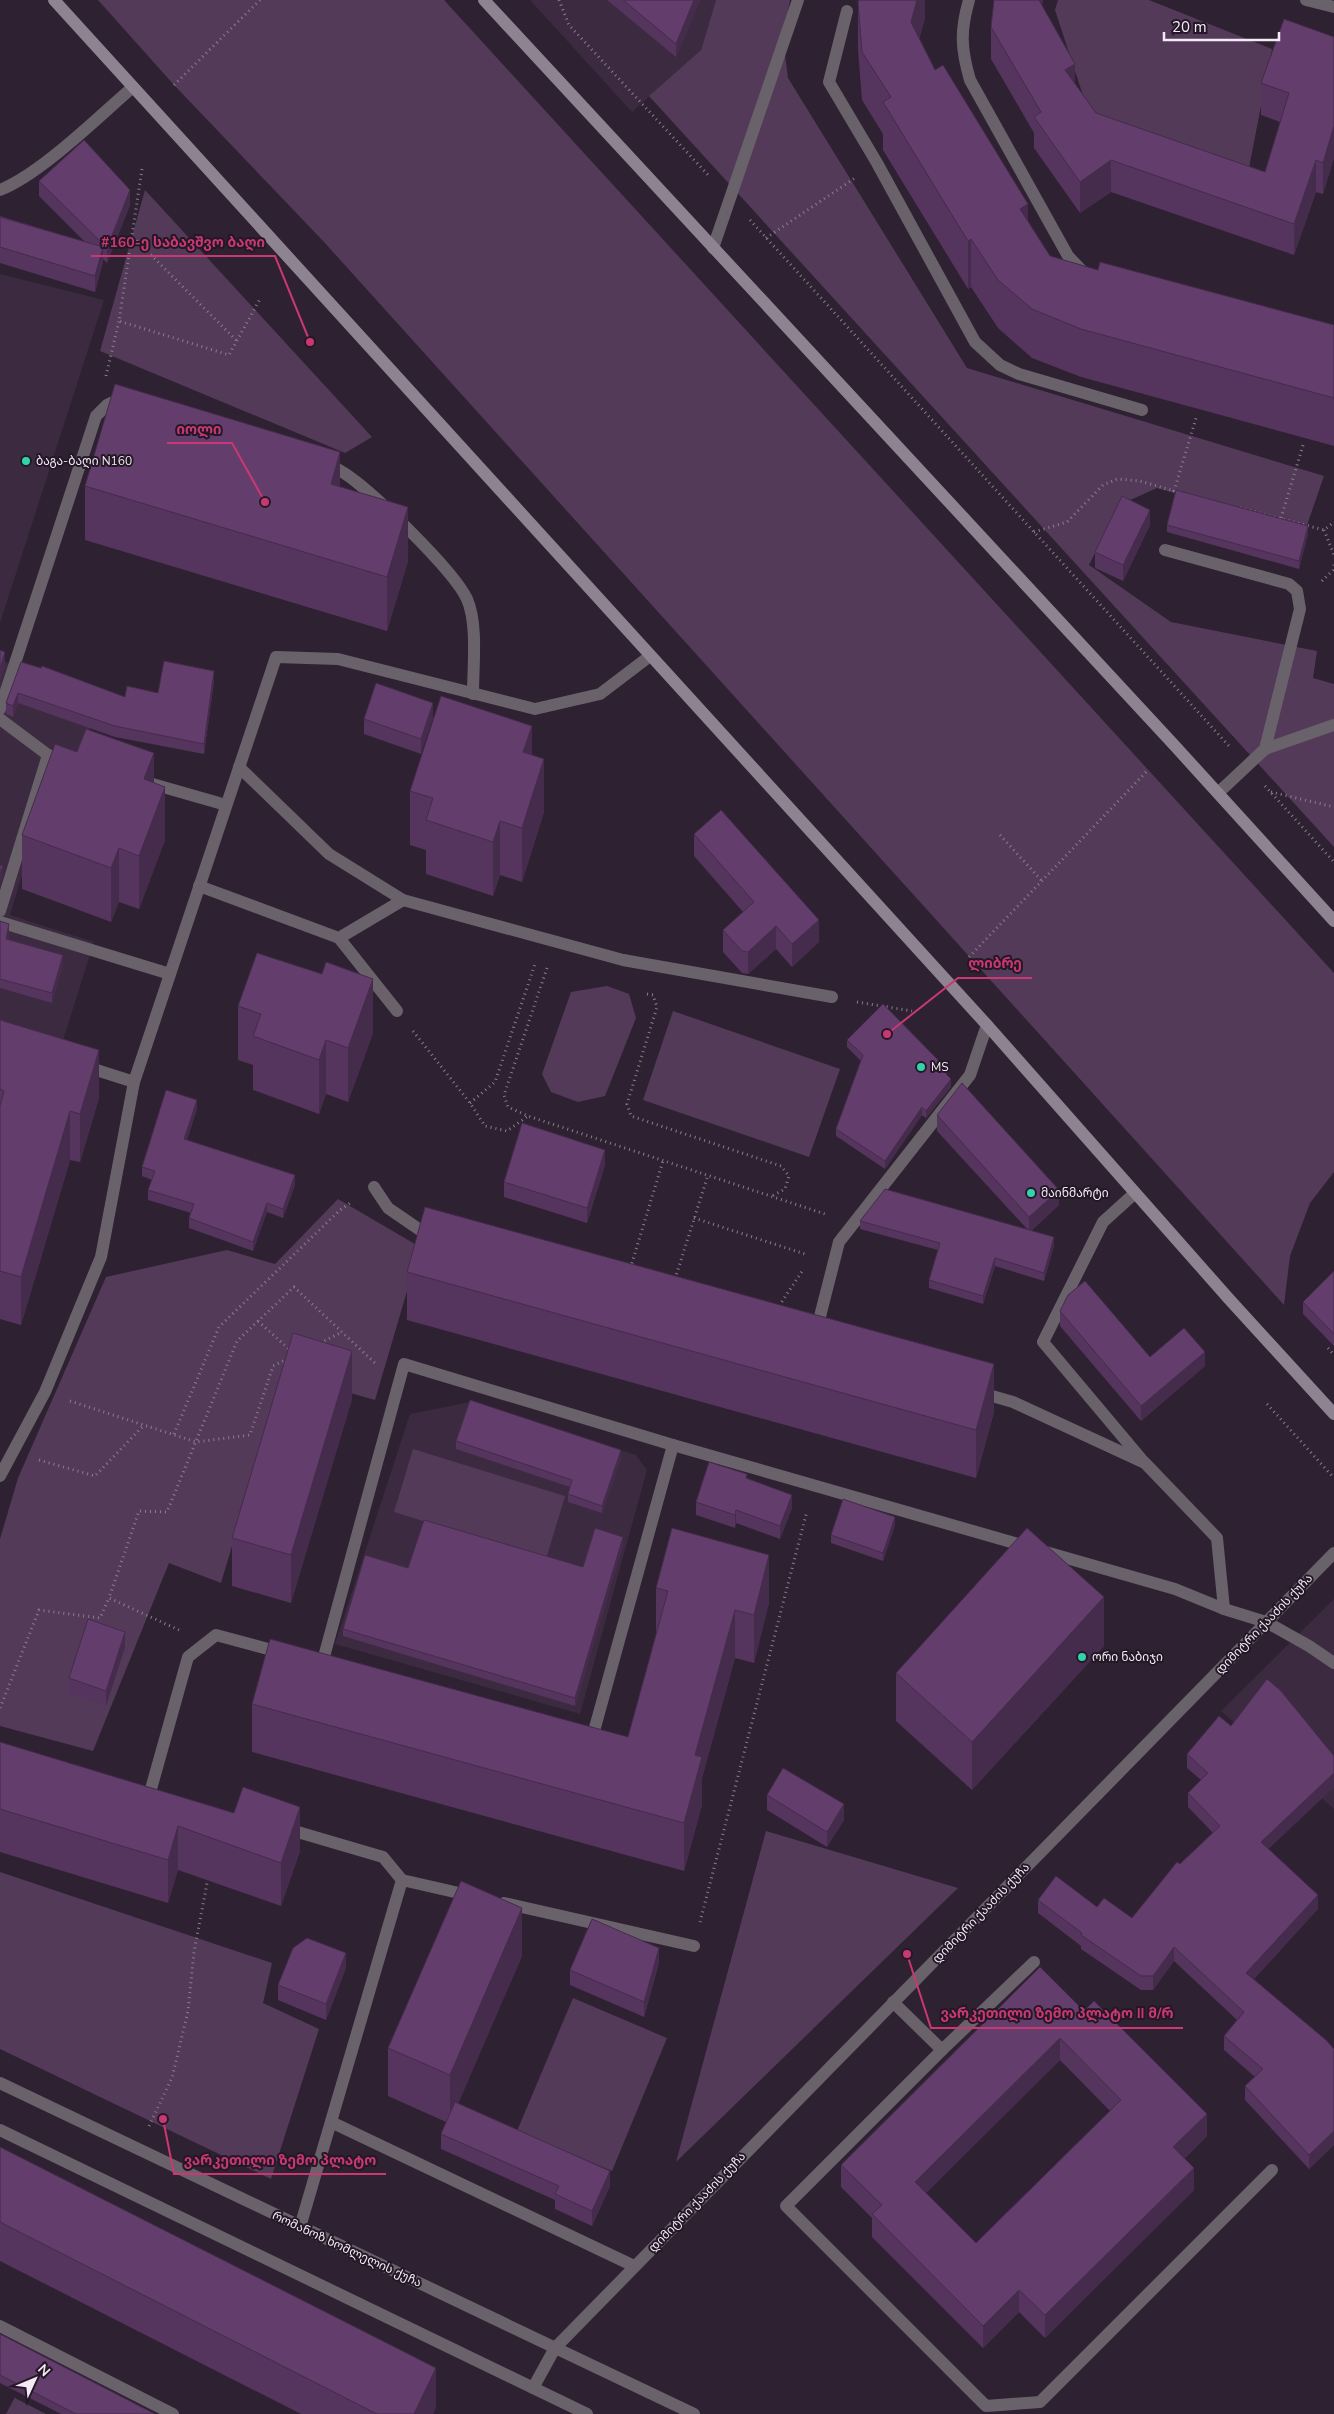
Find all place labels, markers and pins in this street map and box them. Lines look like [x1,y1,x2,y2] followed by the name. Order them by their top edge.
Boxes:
[91,227,275,256] callout: #160-ე საბავშვო ბაღი
[167,414,232,443] callout: იოლი
[36,453,132,469] place label: ბაგა-ბაღი N160
[20,455,32,467] marker: ბაგა-ბაღი N160
[958,949,1032,978] callout: ლიბრე
[931,1059,949,1075] place label: MS
[915,1061,927,1073] marker: MS
[1041,1185,1109,1201] place label: მაინმარტი
[1025,1187,1037,1199] marker: მაინმარტი
[1092,1649,1163,1665] place label: ორი ნაბიჯი
[1076,1651,1088,1663] marker: ორი ნაბიჯი
[931,1999,1183,2028] callout: ვარკეთილი ზემო პლატო II მ/რ
[174,2145,386,2174] callout: ვარკეთილი ზემო პლატო

